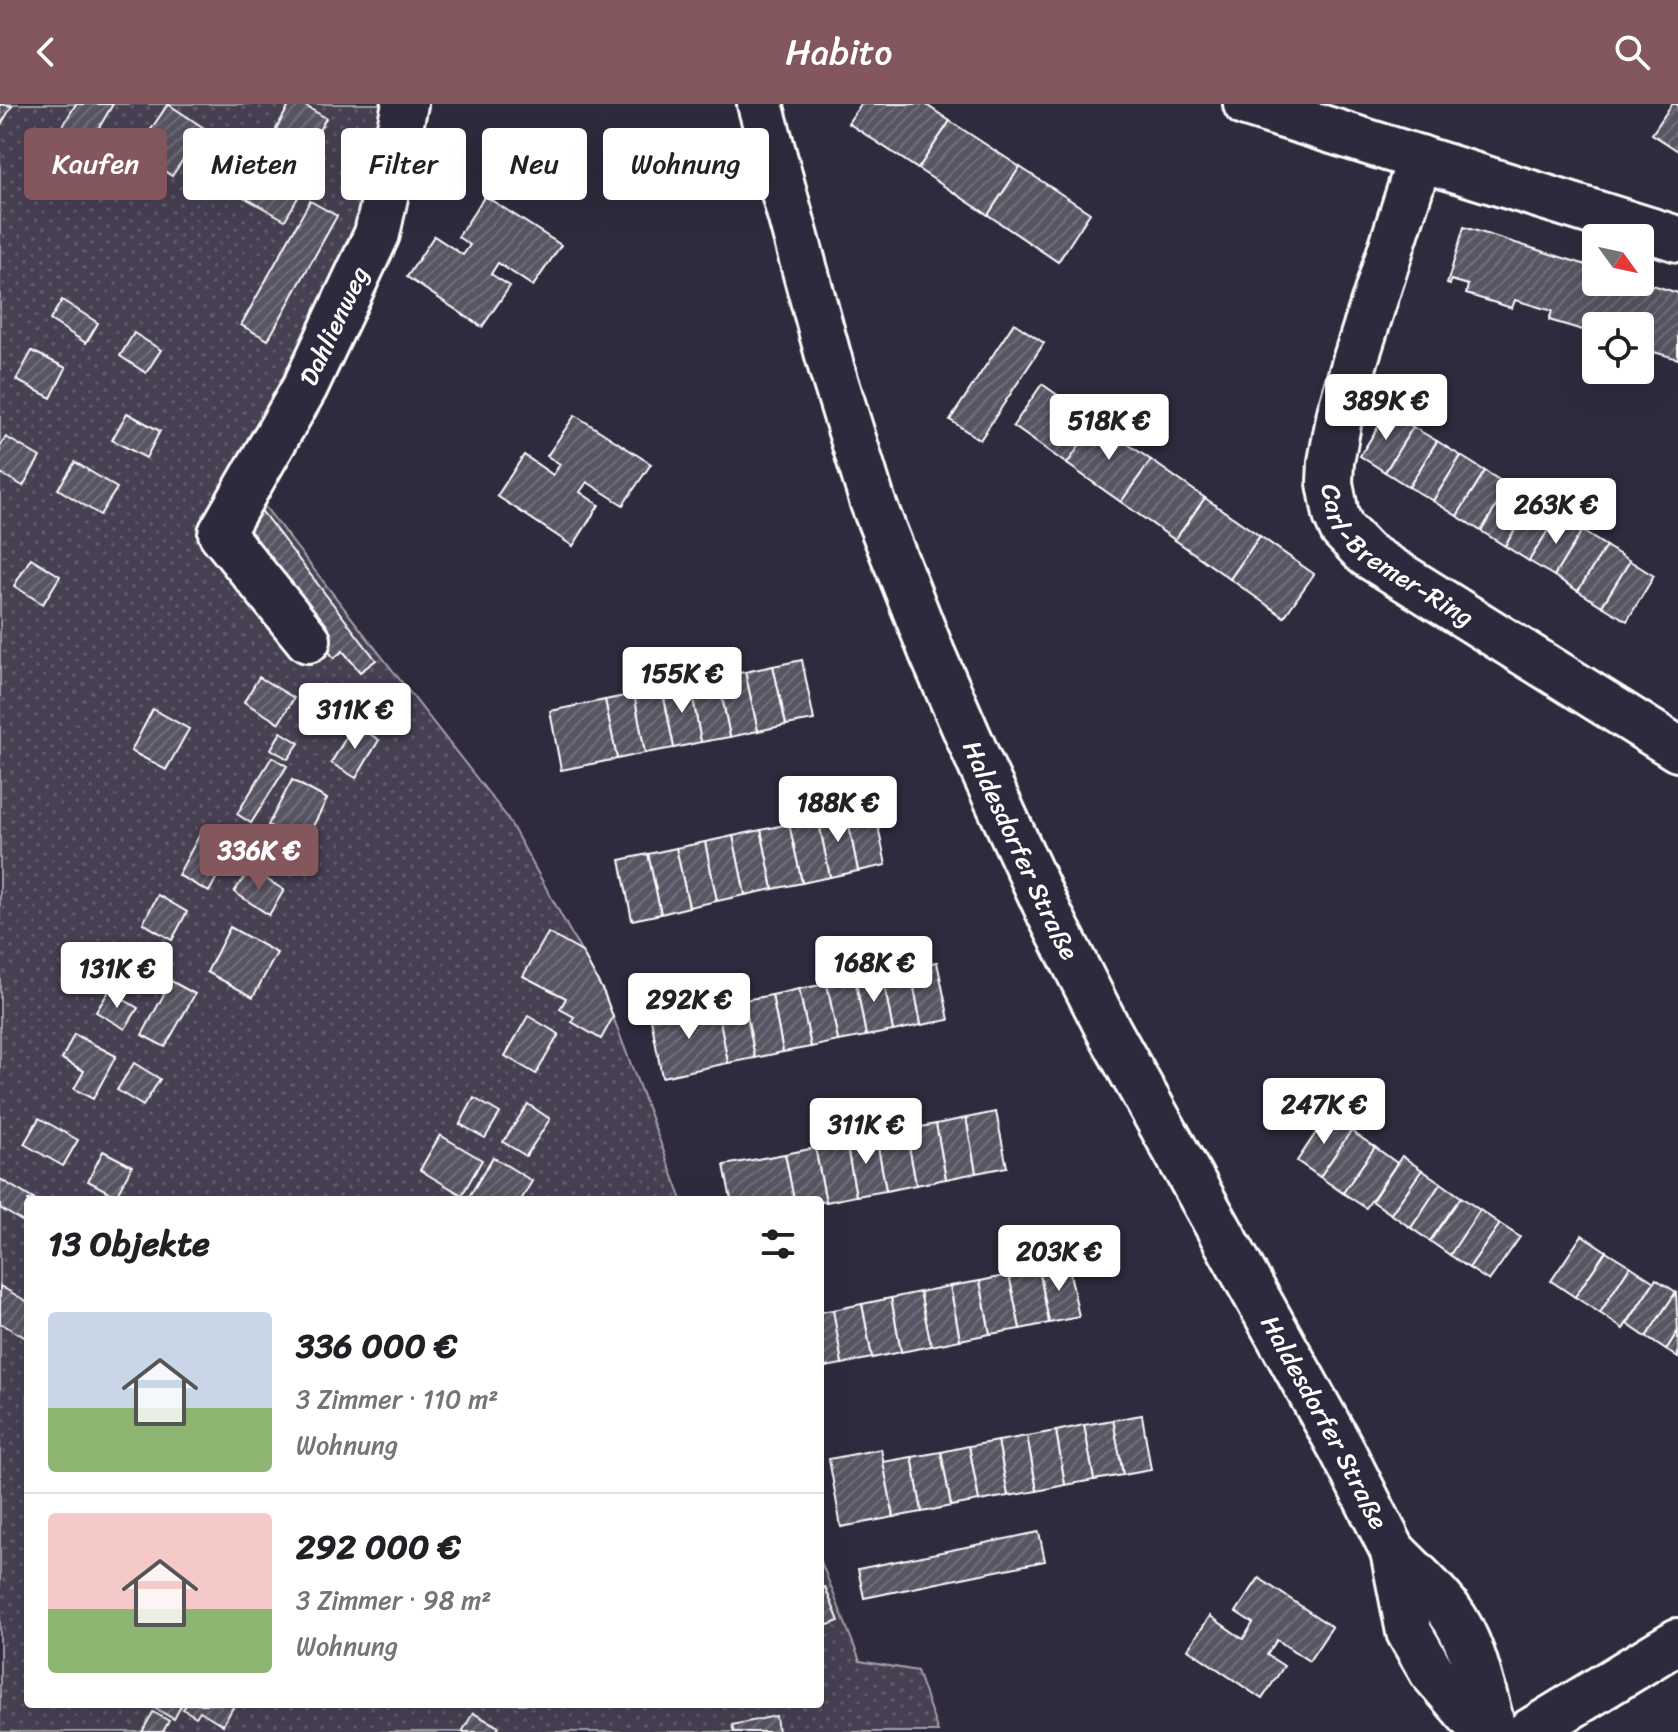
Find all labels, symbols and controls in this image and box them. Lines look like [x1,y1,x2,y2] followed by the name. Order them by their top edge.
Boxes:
[786,20,892,84] text: Habito
[24,30,68,74] icon: back
[1610,30,1654,74] icon: search
[24,128,167,200] chip: Kaufen
[183,128,325,200] chip: Mieten
[341,128,466,200] chip: Filter
[482,128,587,200] chip: Neu
[603,128,769,200] chip: Wohnung
[1582,224,1654,296] north arrow
[1582,224,1654,384] map controls
[286,258,382,393] street label: Dahlienweg
[1582,312,1654,384] button: locate
[1321,374,1451,442] pin: 389K €
[1343,377,1429,423] text: 389K €
[1044,394,1174,462] pin: 518K €
[1068,397,1150,443] text: 518K €
[1491,478,1621,546] pin: 263K €
[1308,480,1484,639] street label: Carl-Bremer-Ring
[1514,481,1598,527] text: 263K €
[617,647,747,715] pin: 155K €
[641,650,723,696] text: 155K €
[290,683,420,751] pin: 311K €
[317,686,393,732] text: 311K €
[950,733,1092,968] street label: Haldesdorfer Straße
[773,776,903,844] pin: 188K €
[797,779,879,825] text: 188K €
[194,824,324,892] pin: 336K €
[217,827,301,873] text: 336K €
[809,936,939,1004] pin: 168K €
[833,939,915,985] text: 168K €
[52,942,182,1010] pin: 131K €
[79,945,155,991] text: 131K €
[624,973,754,1041] pin: 292K €
[646,976,732,1022] text: 292K €
[1259,1078,1389,1146] pin: 247K €
[1281,1081,1367,1127] text: 247K €
[801,1098,931,1166] pin: 311K €
[828,1101,904,1147] text: 311K €
[48,1214,210,1274] text: 13 Objekte
[756,1222,800,1266] icon: filters
[994,1225,1124,1293] pin: 203K €
[1016,1228,1102,1274] text: 203K €
[1248,1306,1402,1538] street label: Haldesdorfer Straße
[296,1316,457,1376] text: 336 000 €
[112,1344,208,1440] icon: home
[296,1376,499,1422] text: 3 Zimmer · 110 m²
[296,1422,398,1468] text: Wohnung
[296,1517,461,1577] text: 292 000 €
[112,1545,208,1641] icon: home
[296,1577,491,1623] text: 3 Zimmer · 98 m²
[296,1623,398,1669] text: Wohnung

